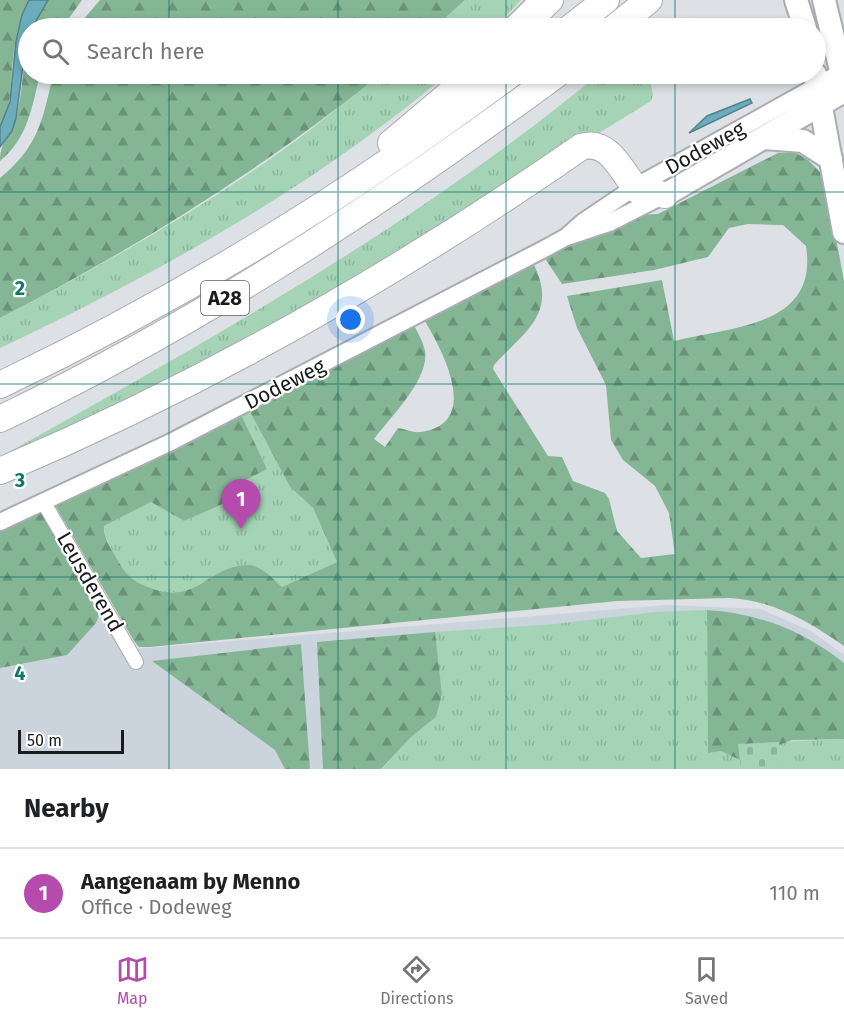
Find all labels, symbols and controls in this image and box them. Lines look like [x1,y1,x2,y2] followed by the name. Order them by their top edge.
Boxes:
[18,18,826,84] search box
[39,35,72,68] icon: search
[87,38,205,65] text: Search here
[661,115,750,181] street label: Dodeweg
[15,276,25,300] text: 2
[201,281,249,315] road number: A28
[336,305,365,334] your location
[240,353,330,415] street label: Dodeweg
[14,468,25,492] text: 3
[222,480,260,529] pin: 1
[51,527,129,637] street label: Leusderend
[14,661,26,685] text: 4
[18,727,124,754] scale bar
[27,731,62,750] text: 50 m
[24,793,109,824] text: Nearby
[81,868,300,895] text: Aangenaam by Menno
[39,881,48,905] text: 1
[769,881,820,905] text: 110 m
[81,895,232,919] text: Office · Dodeweg
[116,953,149,1008] tab: Map
[380,953,454,1008] tab: Directions
[685,953,728,1008] tab: Saved

